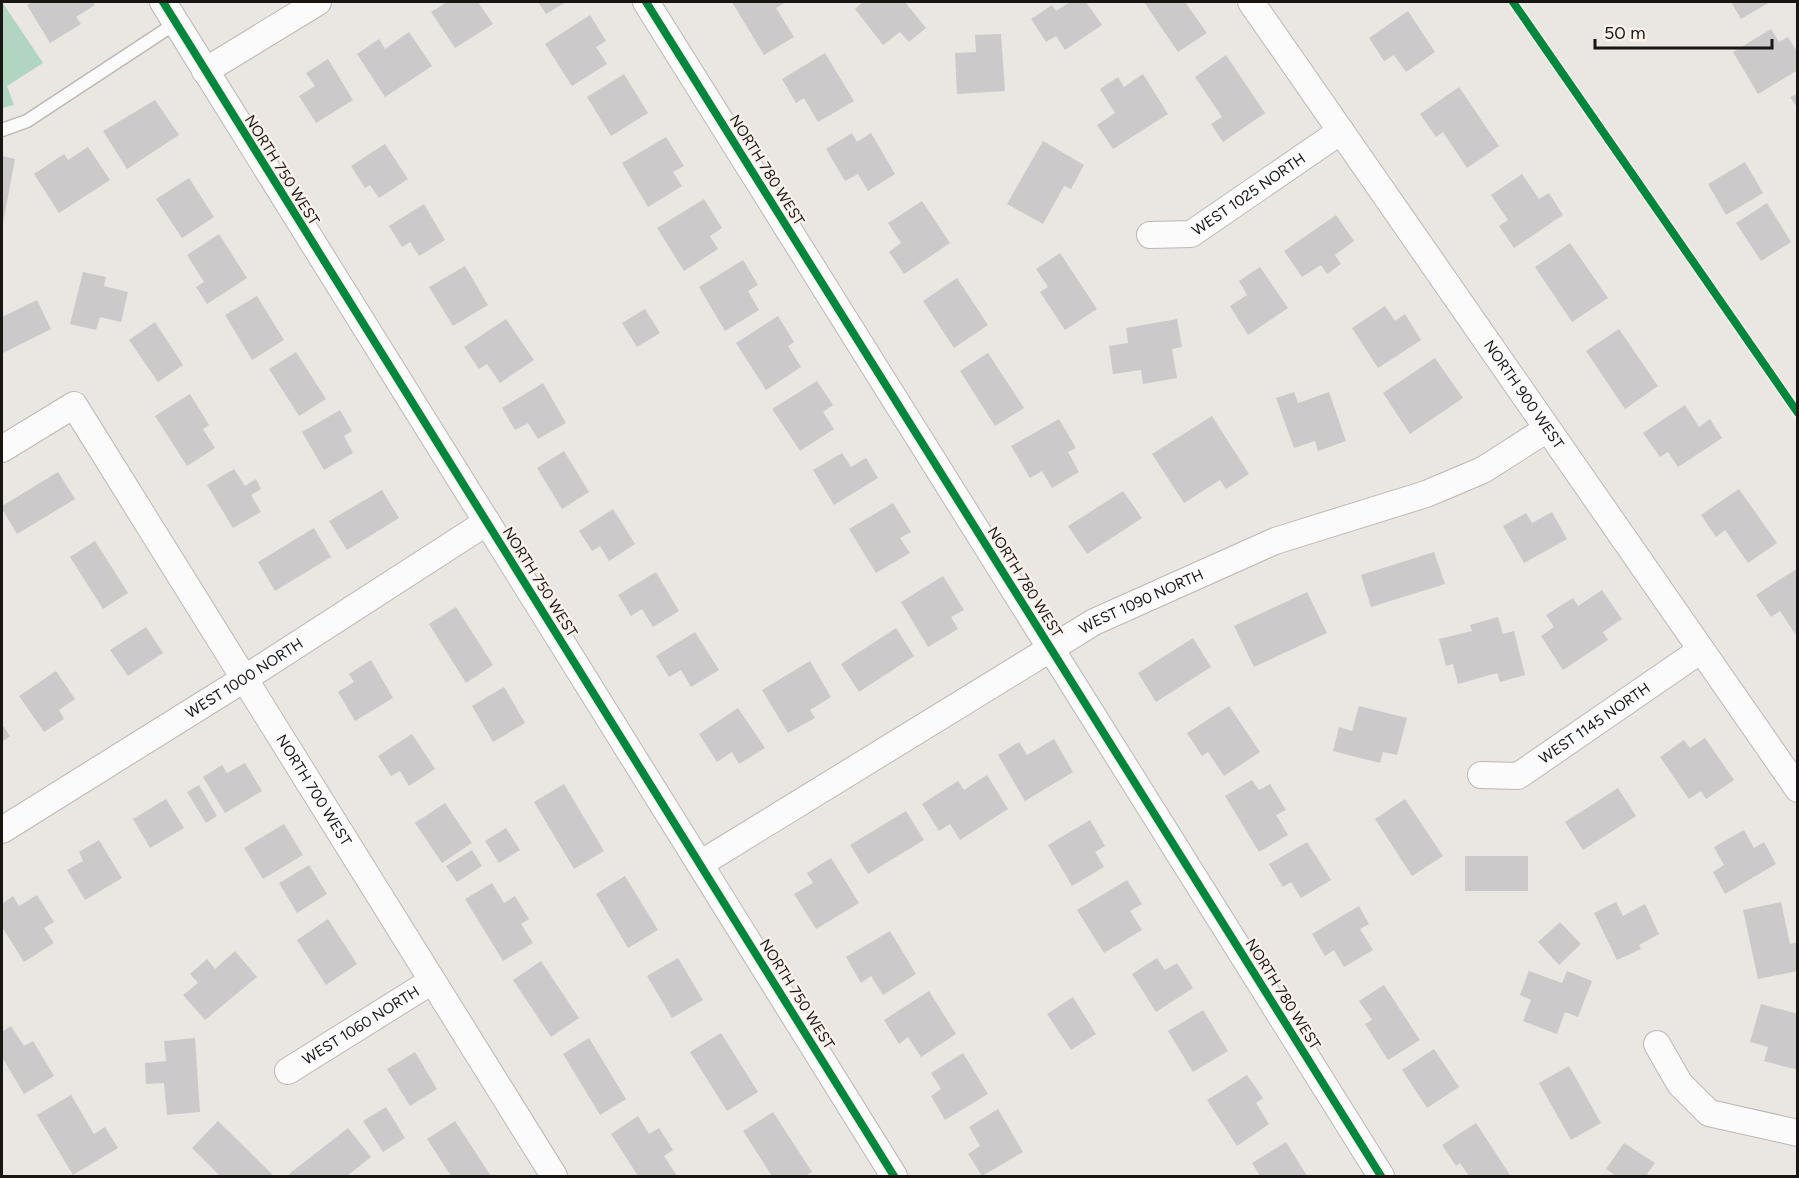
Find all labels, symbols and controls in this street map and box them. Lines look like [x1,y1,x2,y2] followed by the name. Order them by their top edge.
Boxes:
[1595,12,1772,50] scale bar
[1604,22,1646,44] text: 50 m
[726,111,809,229] street label: NORTH 780 WEST
[241,112,324,229] street label: NORTH 750 WEST
[1189,149,1309,240] street label: WEST 1025 NORTH
[1480,337,1568,453] street label: NORTH 900 WEST
[984,523,1067,641] street label: NORTH 780 WEST
[499,524,582,641] street label: NORTH 750 WEST
[1076,565,1206,638] street label: WEST 1090 NORTH
[182,634,306,722] street label: WEST 1000 NORTH
[1536,679,1654,768] street label: WEST 1145 NORTH
[272,731,356,850] street label: NORTH 700 WEST
[1242,935,1325,1053] street label: NORTH 780 WEST
[756,936,839,1053] street label: NORTH 750 WEST
[299,982,423,1069] street label: WEST 1060 NORTH

